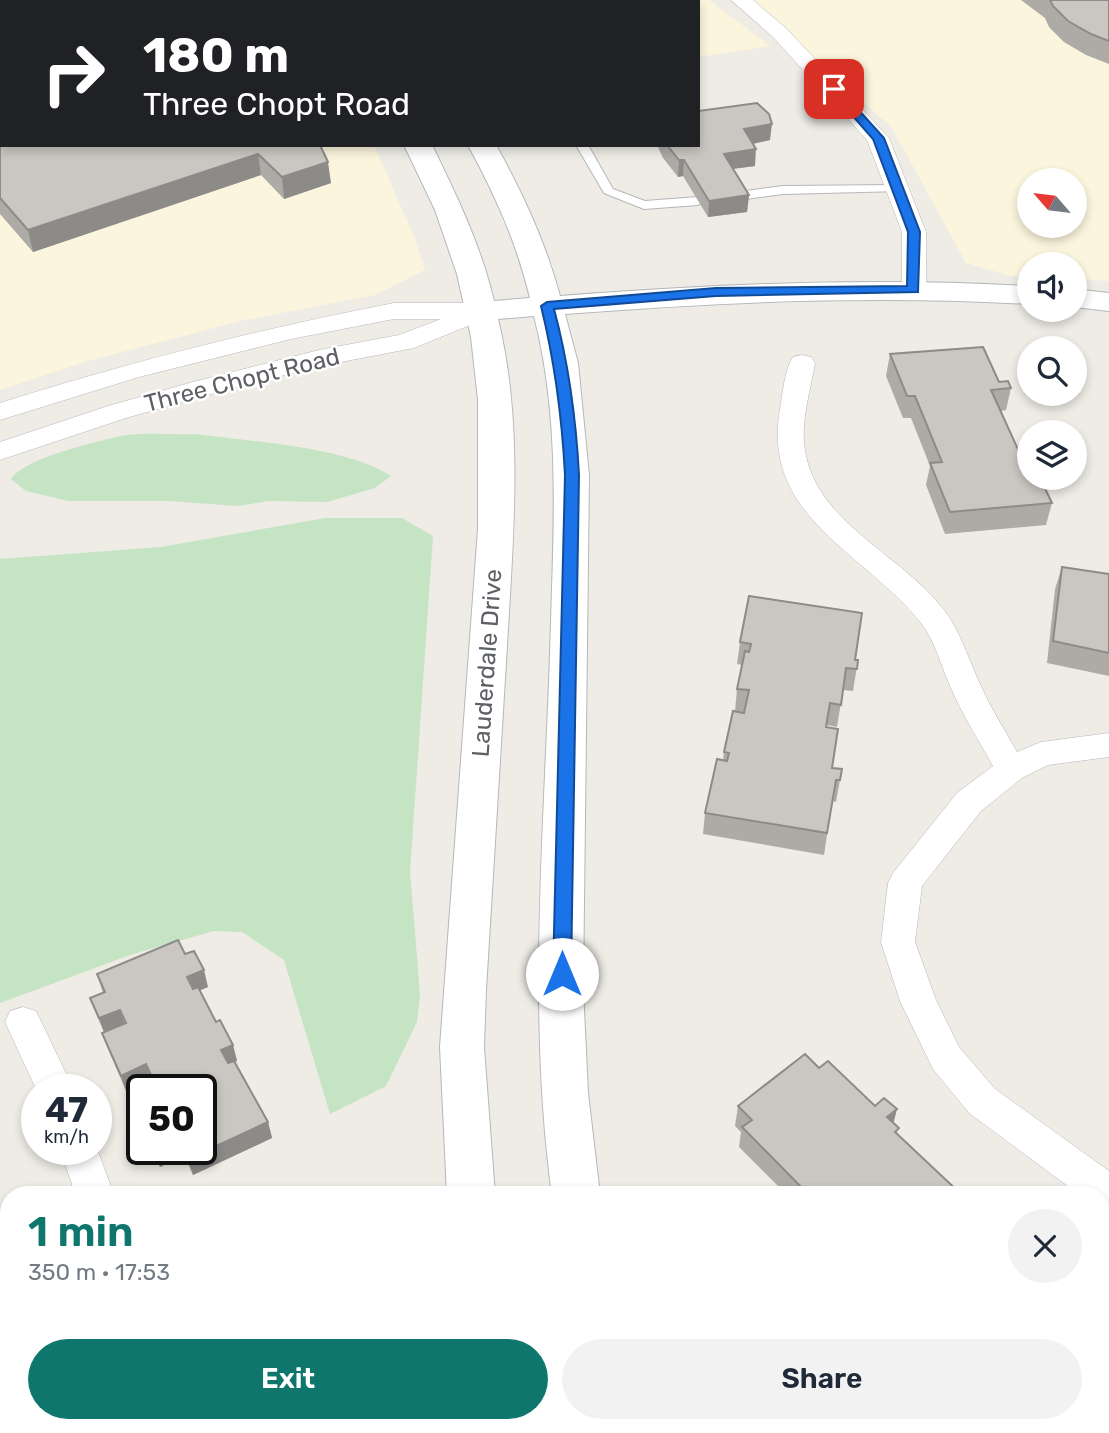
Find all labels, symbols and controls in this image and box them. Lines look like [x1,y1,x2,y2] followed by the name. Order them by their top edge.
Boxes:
[143,26,289,84] text: 180 m
[28,28,119,119] icon: right
[804,59,864,119] pin
[815,70,853,108] icon: arrive
[143,85,410,123] text: Three Chopt Road
[1017,168,1087,238] north arrow
[1017,168,1087,490] map controls
[1017,252,1087,322] button: sound
[1017,336,1087,406] button: search
[141,342,343,418] street label: Three Chopt Road
[1017,420,1087,490] button: layers
[466,568,508,758] street label: Lauderdale Drive
[525,937,599,1011] position arrow
[126,1074,217,1165] speed limit sign: 50
[45,1089,88,1131] text: 47
[44,1126,89,1148] text: km/h
[28,1207,134,1257] text: 1 min
[1008,1209,1082,1283] button: close
[28,1258,170,1286] text: 350 m · 17:53
[28,1339,548,1419] button: Exit
[562,1339,1082,1419] button: Share

